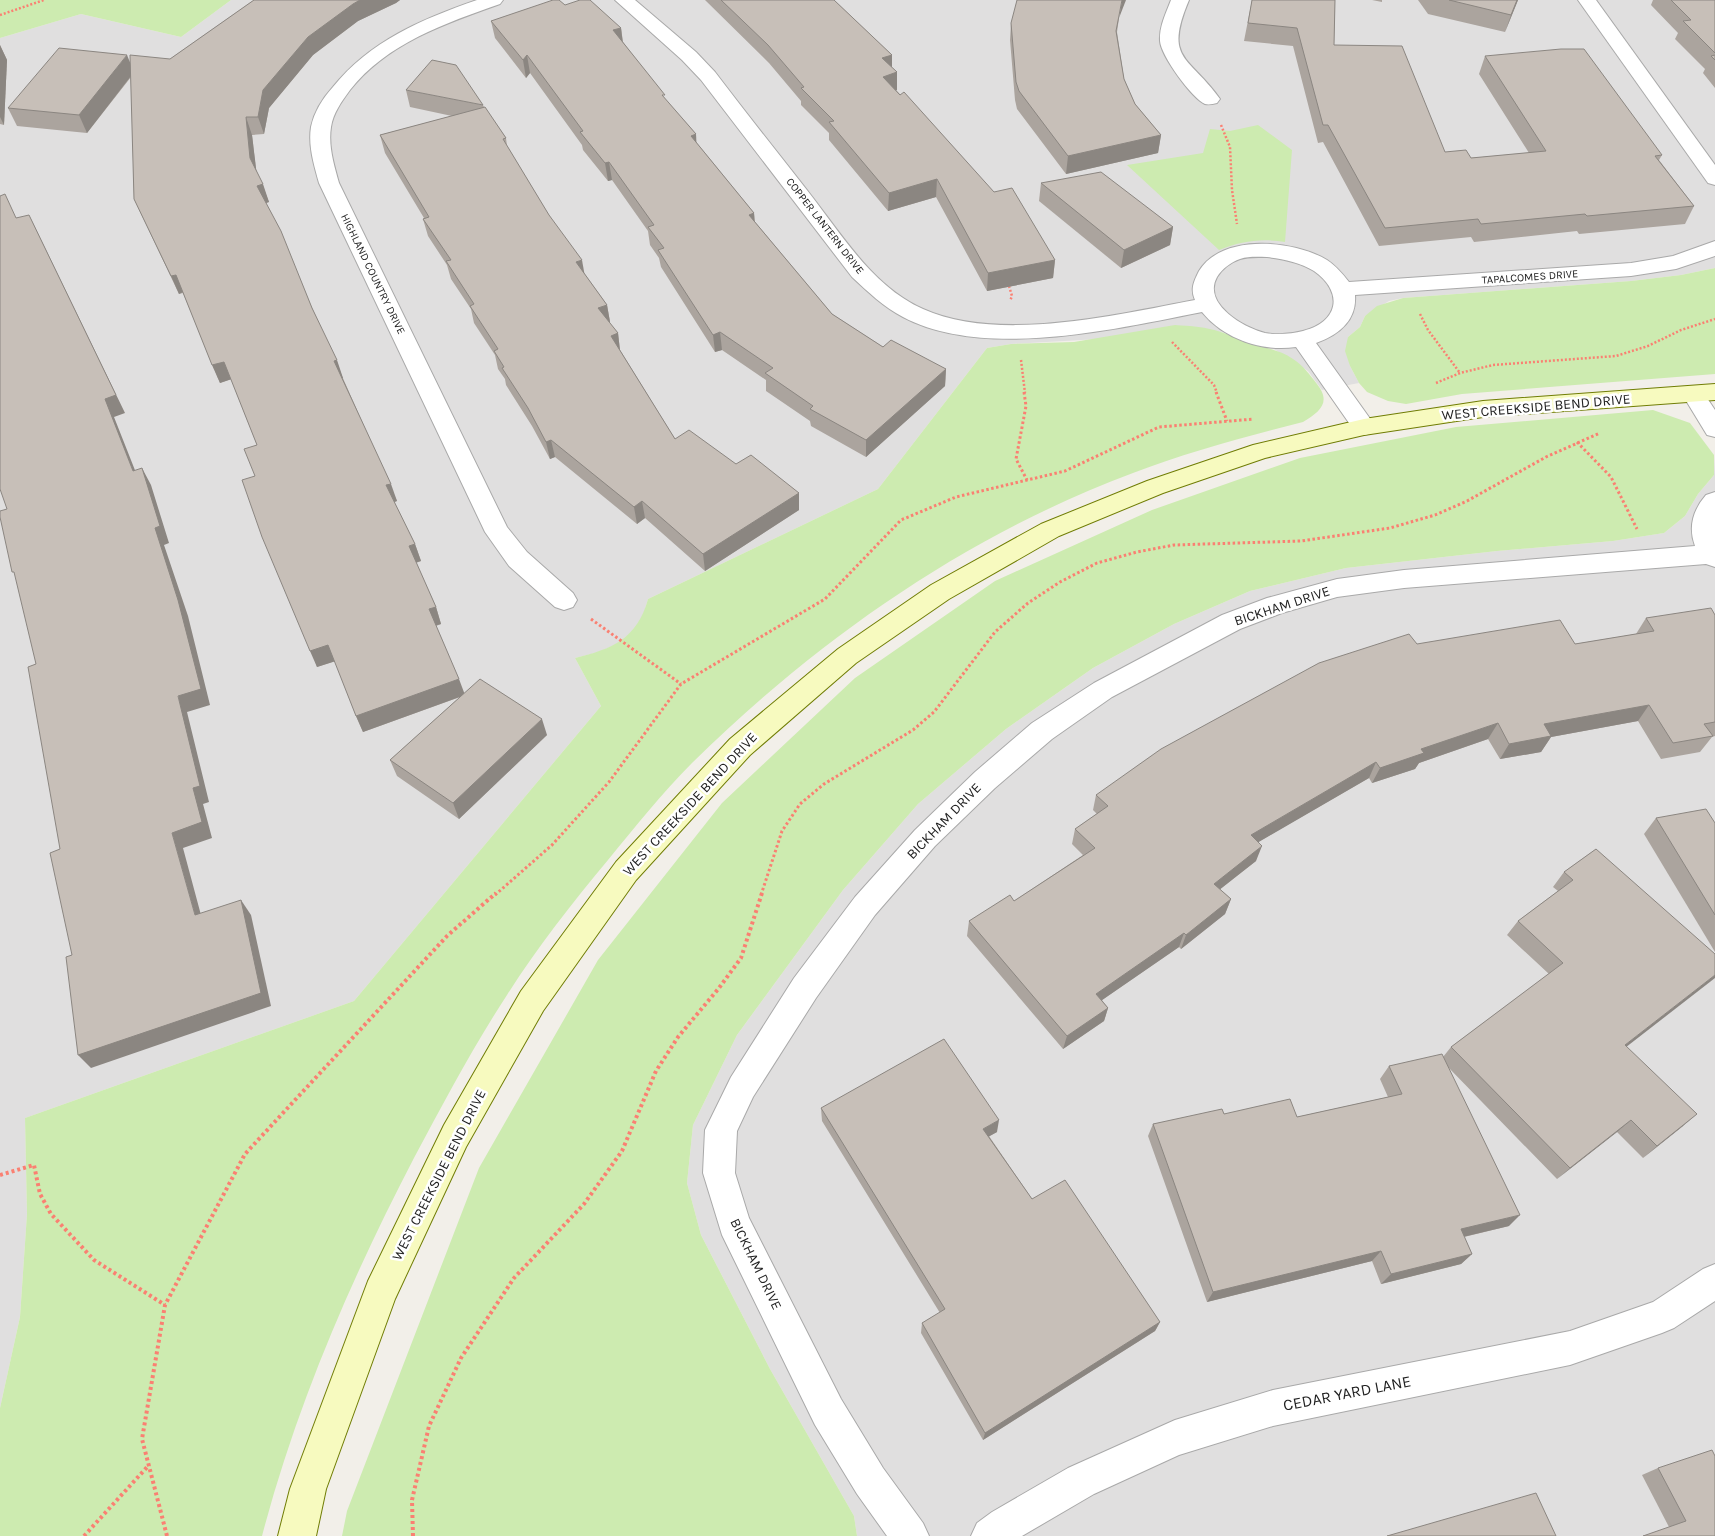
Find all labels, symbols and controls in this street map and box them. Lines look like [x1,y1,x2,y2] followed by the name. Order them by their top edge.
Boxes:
[783,175,867,277] street label: COPPER LANTERN DRIVE
[338,212,408,336] street label: HIGHLAND COUNTRY DRIVE
[1481,267,1579,287] street label: TAPALCOMES DRIVE
[1441,390,1631,424] street label: WEST CREEKSIDE BEND DRIVE
[1232,582,1332,630] street label: BICKHAM DRIVE
[619,729,761,879] street label: WEST CREEKSIDE BEND DRIVE
[903,779,985,863] street label: BICKHAM DRIVE
[388,1087,490,1263] street label: WEST CREEKSIDE BEND DRIVE
[726,1215,786,1313] street label: BICKHAM DRIVE
[1281,1371,1413,1415] street label: CEDAR YARD LANE

